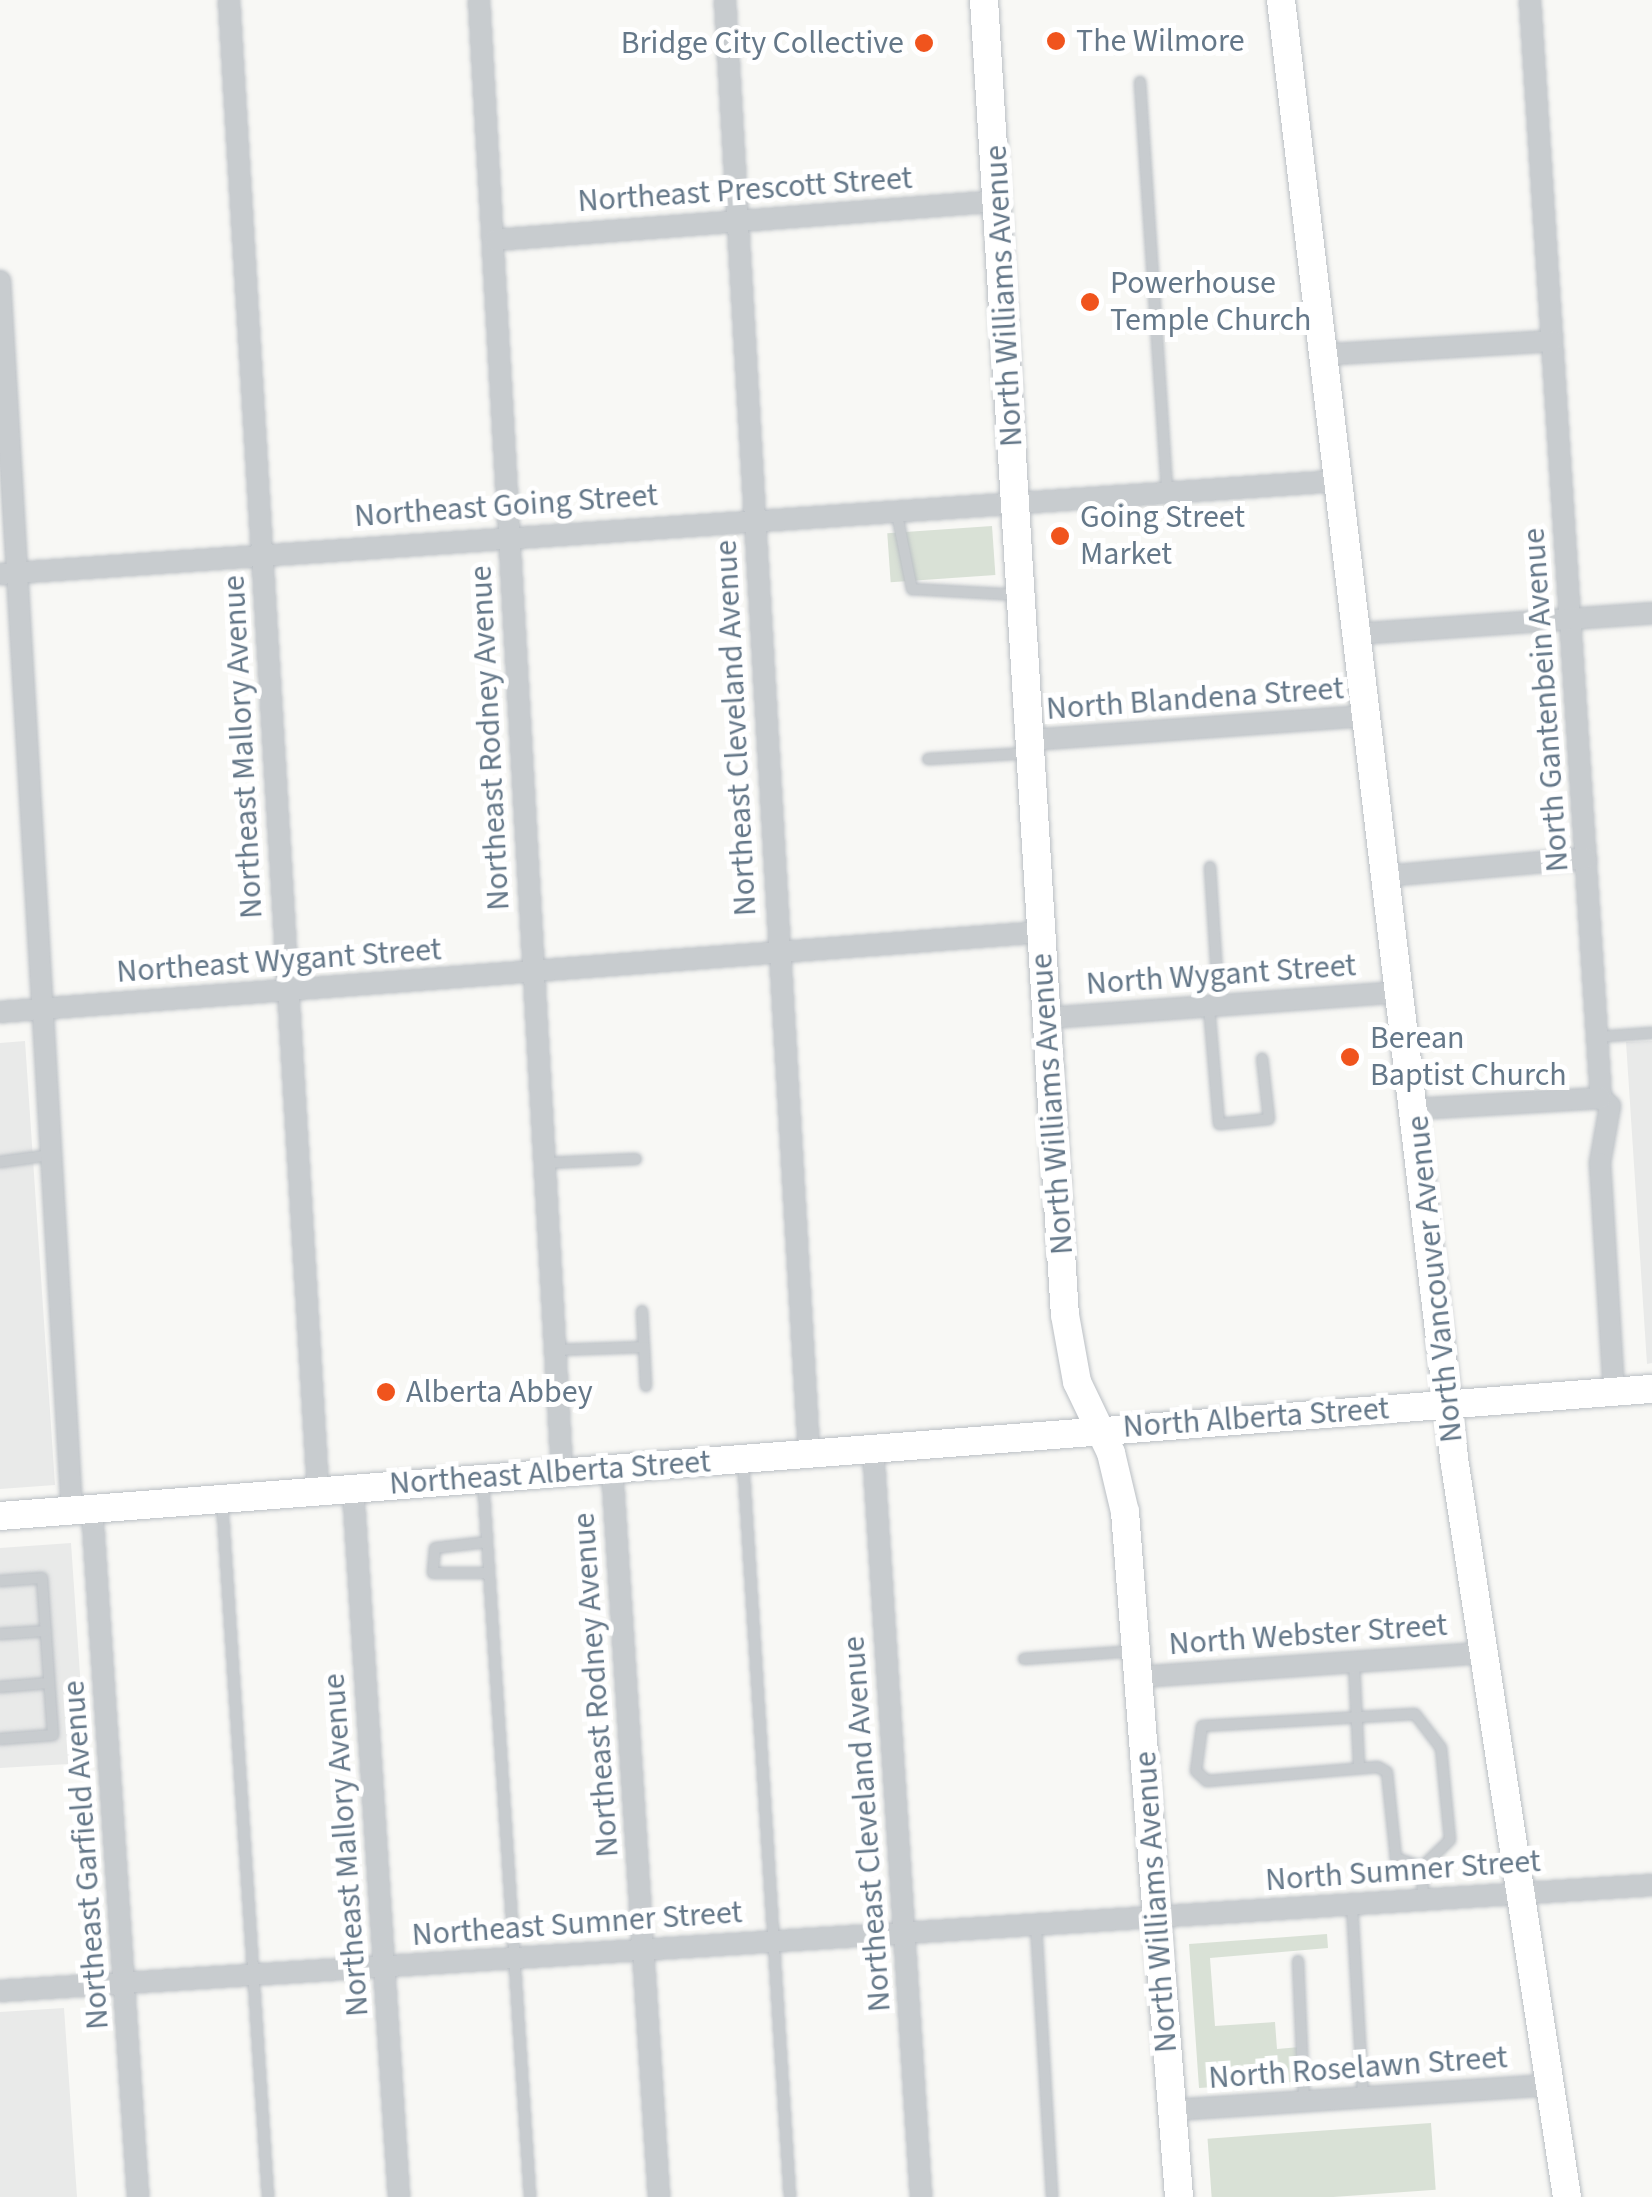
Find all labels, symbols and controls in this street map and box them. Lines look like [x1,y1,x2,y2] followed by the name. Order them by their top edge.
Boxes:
[1076,22,1245,60] place label: The Wilmore
[621,24,904,62] place label: Bridge City Collective
[1045,30,1067,52] marker: The Wilmore
[913,32,935,54] marker: Bridge City Collective
[977,144,1031,448] street label: North Williams Avenue
[576,159,914,221] street label: Northeast Prescott Street
[1110,265,1312,340] place label: Powerhouse Temple Church
[1079,291,1101,313] marker: Powerhouse Temple Church
[353,476,659,536] street label: Northeast Going Street
[1080,499,1245,574] place label: Going Street Market
[1049,525,1071,547] marker: Going Street Market
[1515,527,1577,873] street label: North Gantenbein Avenue
[707,539,765,917] street label: Northeast Cleveland Avenue
[462,565,518,911] street label: Northeast Rodney Avenue
[215,574,271,920] street label: Northeast Mallory Avenue
[1045,669,1345,729] street label: North Blandena Street
[115,930,443,992] street label: Northeast Wygant Street
[1085,946,1357,1004] street label: North Wygant Street
[1022,952,1082,1256] street label: North Williams Avenue
[1370,1020,1567,1095] place label: Berean Baptist Church
[1339,1046,1361,1068] marker: Berean Baptist Church
[1399,1114,1471,1444] street label: North Vancouver Avenue
[406,1373,593,1411] place label: Alberta Abbey
[375,1381,397,1403] marker: Alberta Abbey
[1122,1390,1390,1446] street label: North Alberta Street
[388,1443,712,1503] street label: Northeast Alberta Street
[565,1511,627,1859] street label: Northeast Rodney Avenue
[1167,1606,1449,1664] street label: North Webster Street
[835,1635,899,2013] street label: Northeast Cleveland Avenue
[315,1672,377,2018] street label: Northeast Mallory Avenue
[55,1679,117,2031] street label: Northeast Garfield Avenue
[1126,1750,1186,2054] street label: North Williams Avenue
[1264,1842,1542,1900] street label: North Sumner Street
[411,1893,743,1955] street label: Northeast Sumner Street
[1207,2038,1509,2098] street label: North Roselawn Street

